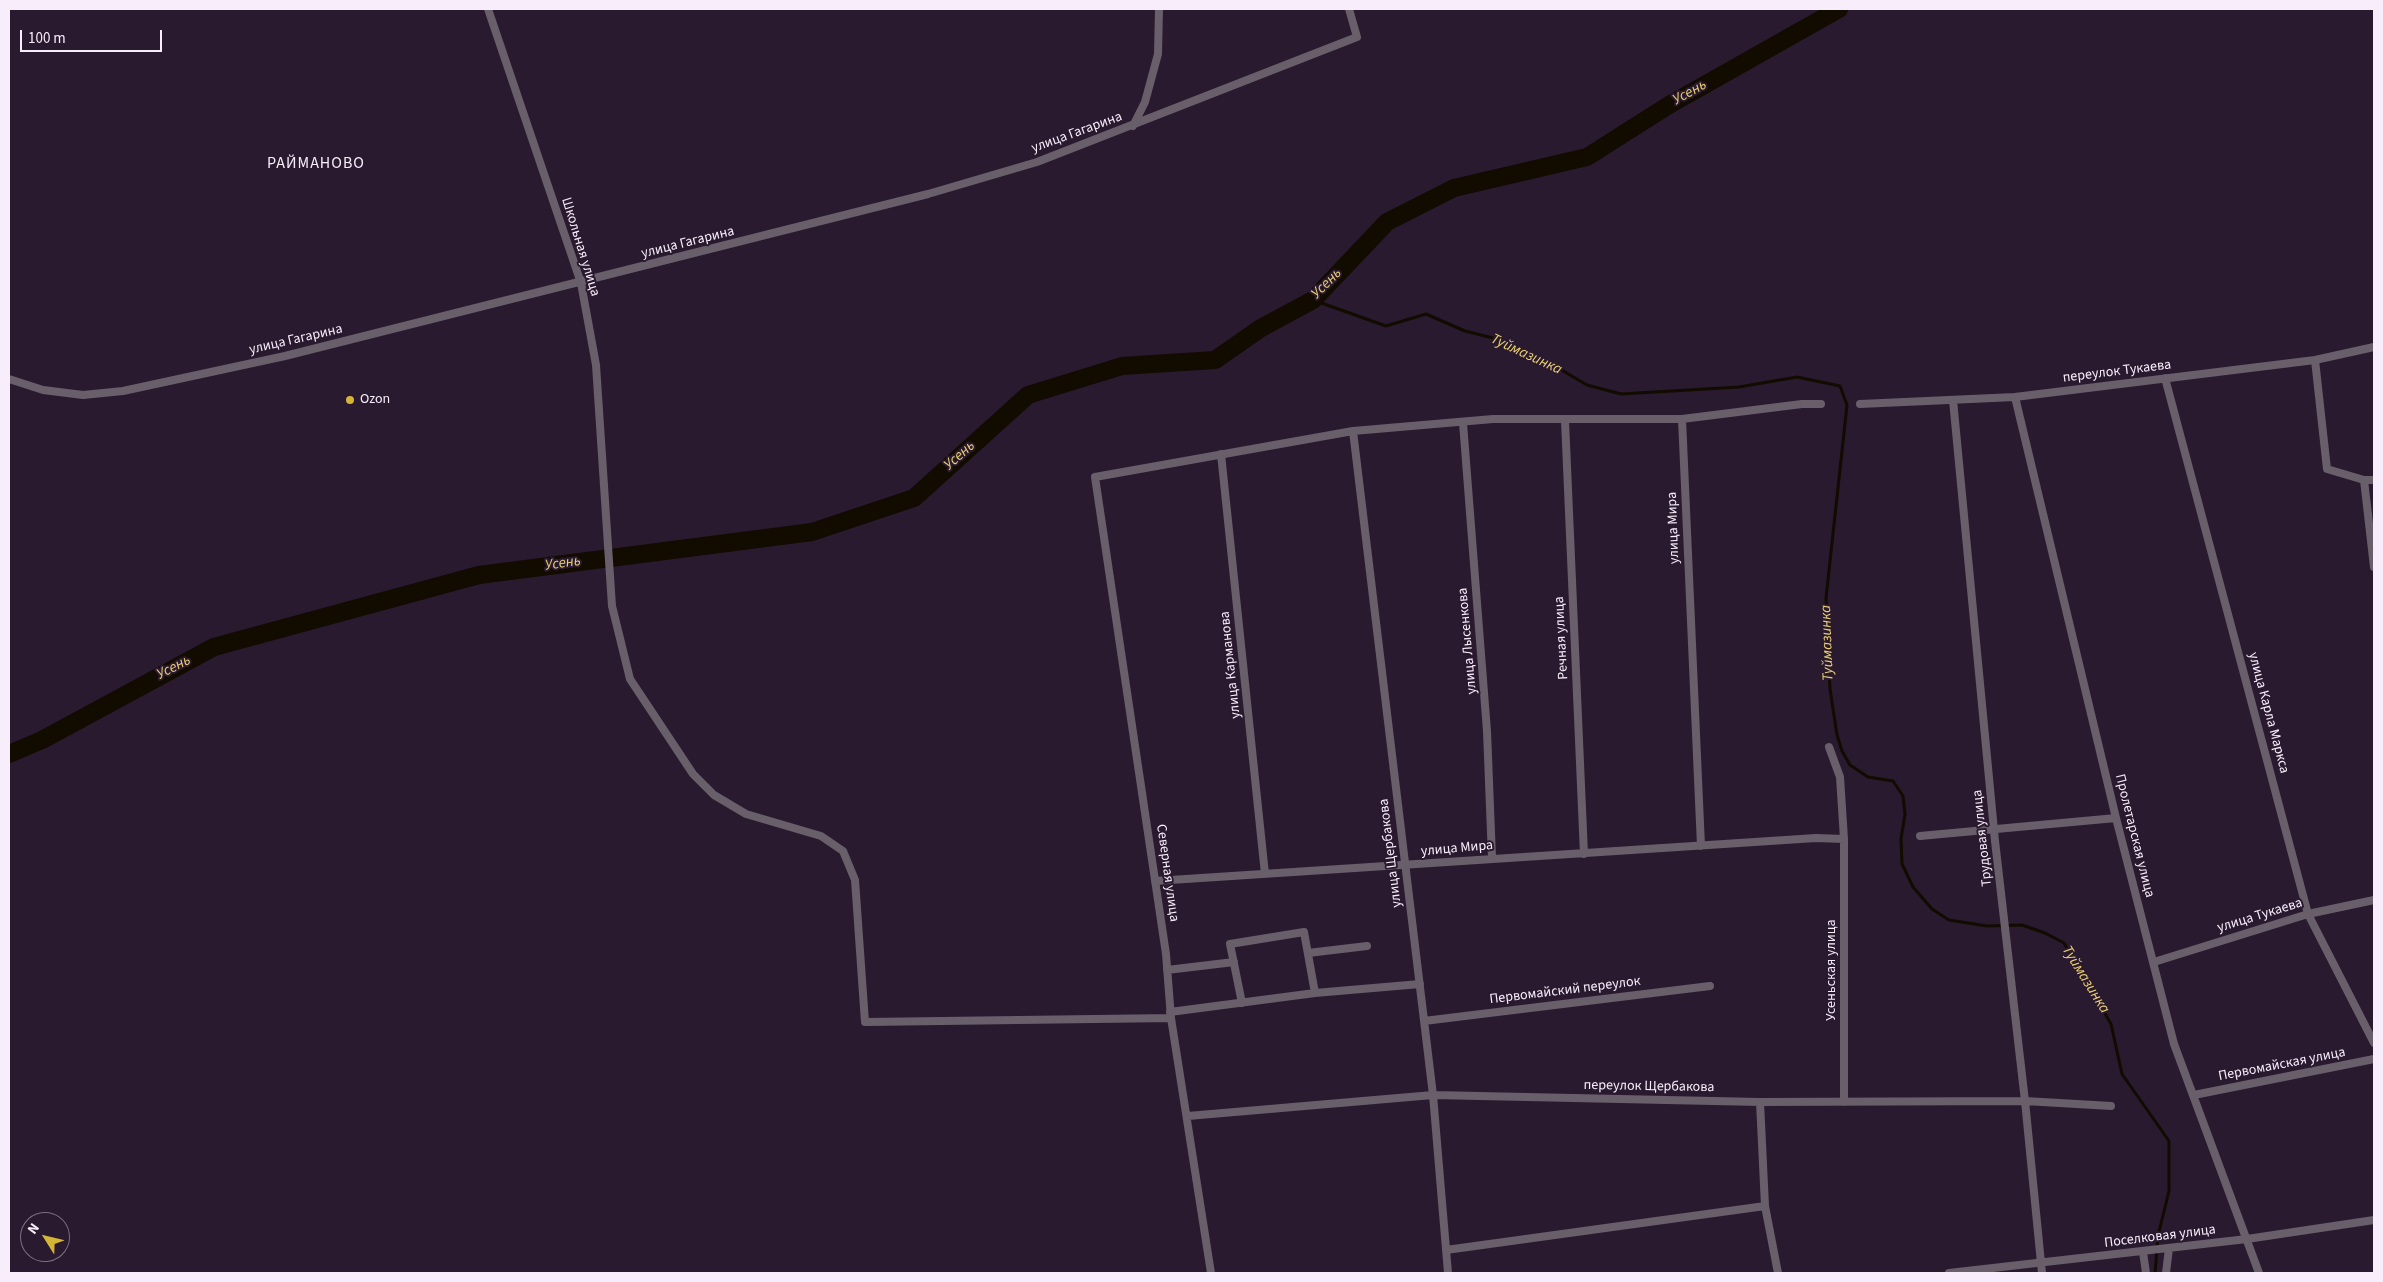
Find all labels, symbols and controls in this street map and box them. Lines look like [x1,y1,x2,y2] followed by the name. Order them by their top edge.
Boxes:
[22,20,165,52] scale bar
[28,28,66,49] text: 100 m
[1670,76,1710,110] water label: Усень
[1029,109,1125,157] street label: улица Гагарина
[266,154,366,174] district label: РАЙМАНОВО
[557,196,603,298] street label: Школьная улица
[640,223,736,263] street label: улица Гагарина
[1308,265,1346,303] water label: Усень
[248,321,344,359] street label: улица Гагарина
[1488,331,1564,379] water label: Туймазинка
[2062,357,2172,387] street label: переулок Тукаева
[360,392,390,408] place label: Ozon
[344,394,356,406] marker: Ozon
[941,437,979,475] water label: Усень
[1664,492,1684,564] street label: улица Мира
[544,553,582,575] water label: Усень
[1455,587,1481,695] street label: улица Лысенкова
[1551,596,1573,680] street label: Речная улица
[1818,605,1838,681] water label: Туймазинка
[1217,610,1245,720] street label: улица Карманова
[2244,651,2292,775] street label: улица Карла Маркса
[154,652,194,684] water label: Усень
[2111,773,2157,899] street label: Пролетарская улица
[1970,789,1996,887] street label: Трудовая улица
[1376,798,1406,908] street label: улица Щербакова
[1152,823,1182,923] street label: Северная улица
[1420,837,1494,861] street label: улица Мира
[2215,895,2305,937] street label: улица Тукаева
[1824,919,1840,1021] street label: Усеньская улица
[2057,943,2113,1017] water label: Туймазинка
[1489,973,1641,1009] street label: Первомайский переулок
[2217,1044,2347,1086] street label: Первомайская улица
[1583,1077,1715,1097] street label: переулок Щербакова
[20,1212,70,1262] north arrow
[23,1219,45,1238] text: N
[2103,1222,2217,1252] street label: Поселковая улица

